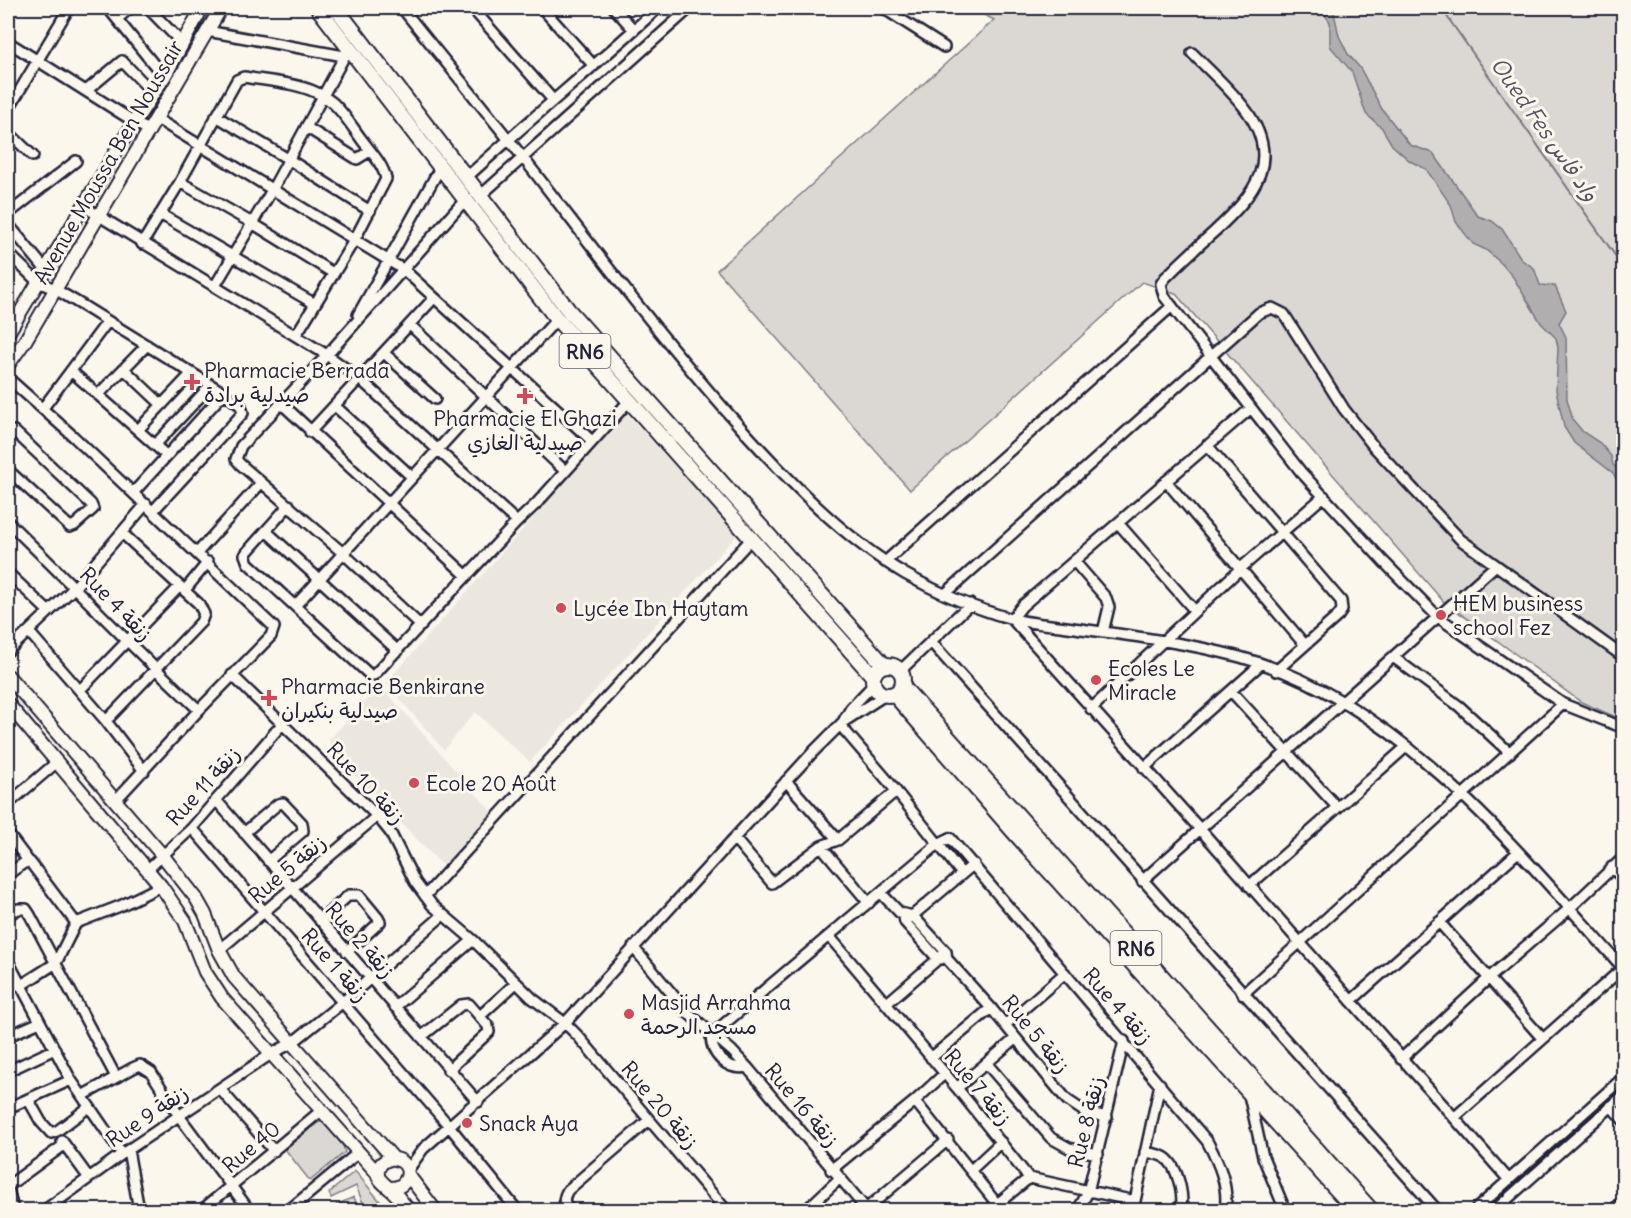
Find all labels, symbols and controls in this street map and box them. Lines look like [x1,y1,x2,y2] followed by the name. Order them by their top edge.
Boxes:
[27,35,189,289] street label: Avenue Moussa Ben Noussair
[1485,52,1605,206] water label: Oued Fes واد فاس
[560,334,610,368] road number: RN6
[204,357,390,408] place label: Pharmacie Berrada صيدلية برادة
[185,375,199,389] marker: Pharmacie Berrada صيدلية برادة
[518,389,532,403] marker: Pharmacie El Ghazi صيدلية الغازي
[433,405,617,458] place label: Pharmacie El Ghazi صيدلية الغازي
[74,561,158,647] street label: Rue 4 زنقة
[1453,590,1583,641] place label: HEM business school Fez
[573,595,748,622] place label: Lycée Ibn Haytam
[554,601,568,615] marker: Lycée Ibn Haytam
[1434,608,1448,622] marker: HEM business school Fez
[1108,655,1195,706] place label: Ecoles Le Miracle
[281,673,485,724] place label: Pharmacie Benkirane صيدلية بنكيران
[1089,673,1103,687] marker: Ecoles Le Miracle
[262,691,276,705] marker: Pharmacie Benkirane صيدلية بنكيران
[321,736,411,830] street label: Rue 10 زنقة
[160,741,246,831] street label: Rue 11 زنقة
[426,770,556,797] place label: Ecole 20 Août
[407,776,421,790] marker: Ecole 20 Août
[243,829,331,909] street label: Rue 5 زنقة
[319,896,401,984] street label: Rue 2 زنقة
[295,922,375,1008] street label: Rue 1 زنقة
[1110,931,1162,965] road number: RN6
[1077,962,1159,1050] street label: Rue 4 زنقة
[641,989,791,1040] place label: Masjid Arrahma مسجد الرحمة
[996,989,1076,1079] street label: Rue 5 زنقة
[622,1007,636,1021] marker: Masjid Arrahma مسجد الرحمة
[938,1043,1018,1131] street label: Rue 7 زنقة
[615,1056,705,1154] street label: Rue 20 زنقة
[759,1057,845,1153] street label: Rue 16 زنقة
[1062,1074,1110,1170] street label: Rue 8 زنقة
[101,1079,193,1153] street label: Rue 9 زنقة
[479,1110,579,1137] place label: Snack Aya
[216,1115,286,1179] street label: Rue 40
[460,1116,474,1130] marker: Snack Aya

